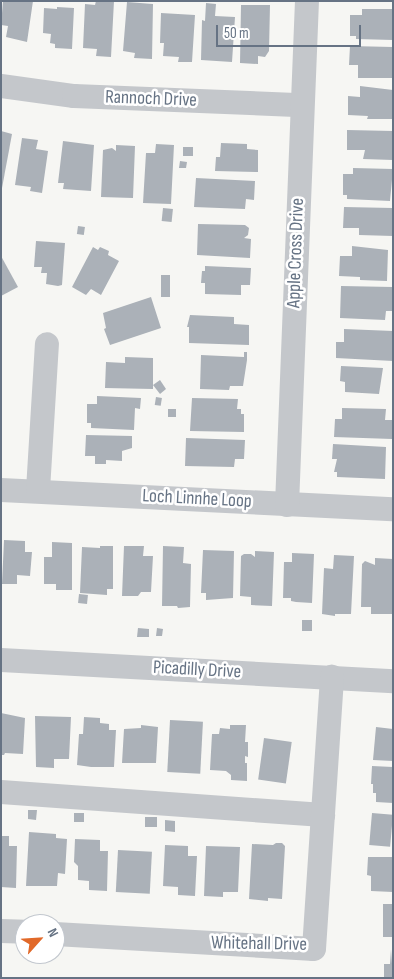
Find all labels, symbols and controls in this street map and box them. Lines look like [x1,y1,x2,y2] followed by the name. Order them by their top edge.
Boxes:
[219,15,364,47] scale bar
[224,24,249,43] text: 50 m
[105,86,197,112] street label: Rannoch Drive
[283,198,309,308] street label: Apple Cross Drive
[142,485,252,513] street label: Loch Linnhe Loop
[152,656,242,684] street label: Picadilly Drive
[15,914,65,964] north arrow
[44,926,62,940] text: N
[211,932,307,956] street label: Whitehall Drive

